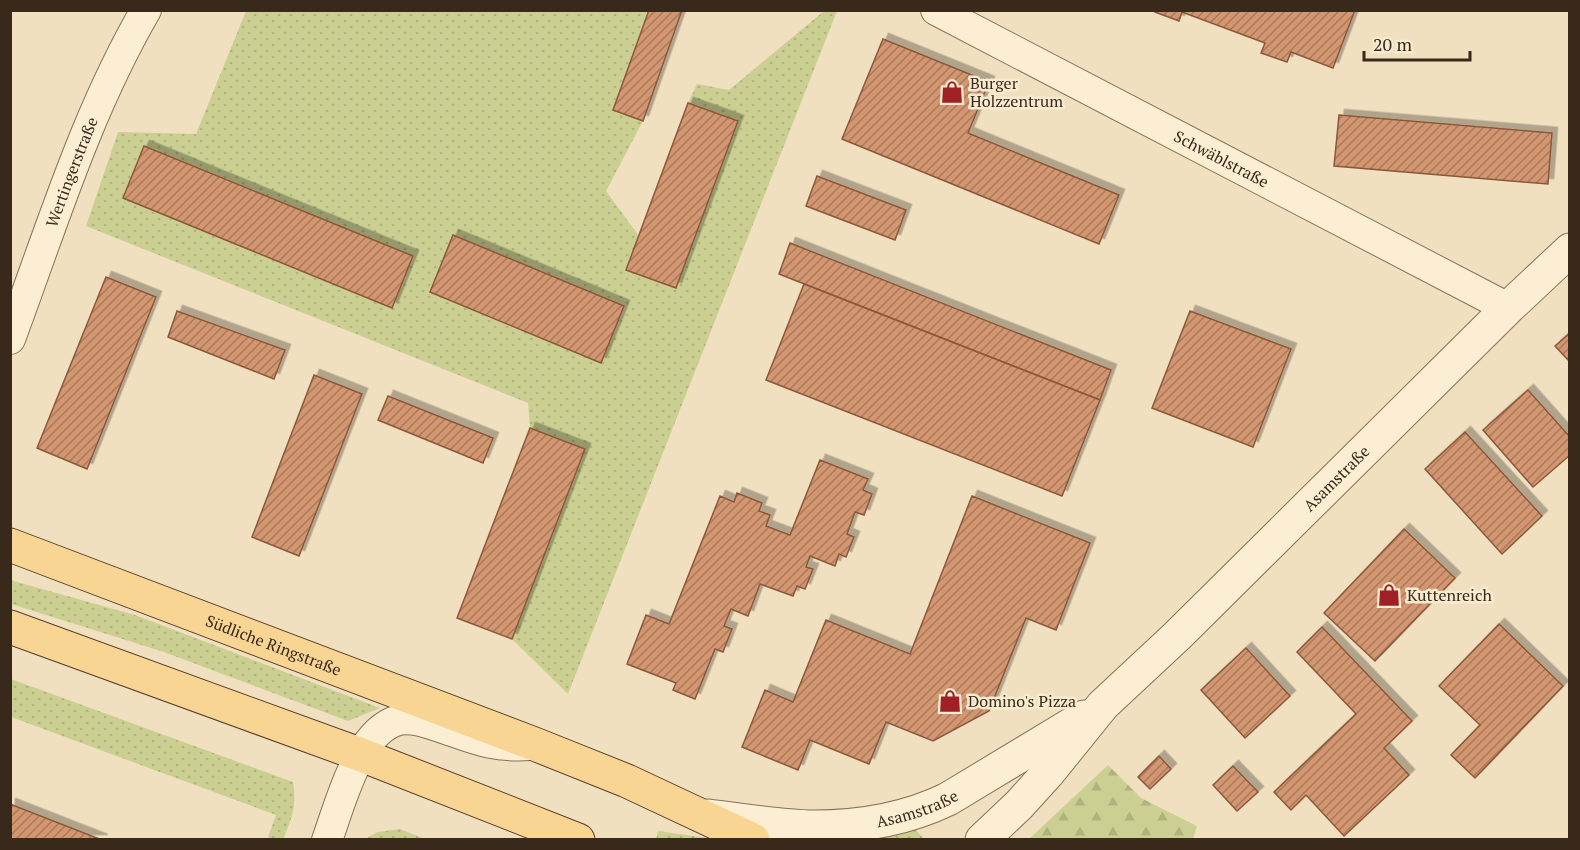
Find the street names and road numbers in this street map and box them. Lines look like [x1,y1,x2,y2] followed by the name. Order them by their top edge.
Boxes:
[40,113,103,230] street label: Wertingerstraße
[1170,125,1273,193] street label: Schwäblstraße
[1298,440,1374,516] street label: Asamstraße
[203,609,345,681] street label: Südliche Ringstraße
[874,784,962,832] street label: Asamstraße

